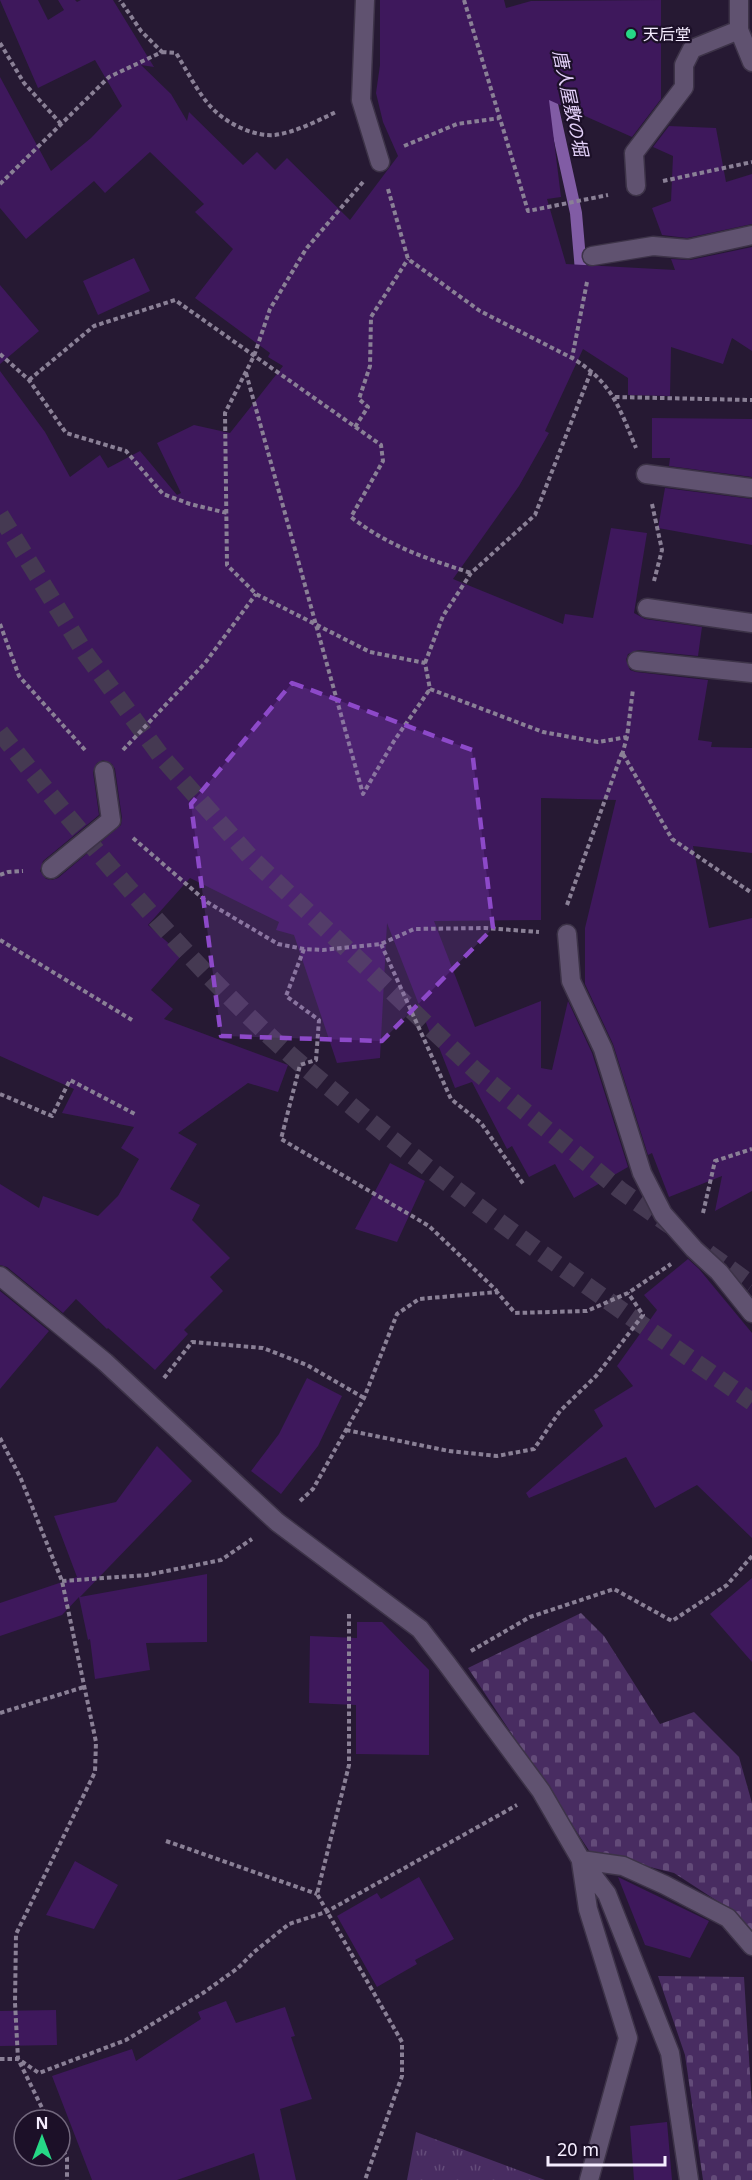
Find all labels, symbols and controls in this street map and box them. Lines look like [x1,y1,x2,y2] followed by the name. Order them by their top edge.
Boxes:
[643,23,691,45] place label: 天后堂
[624,27,638,41] marker: 天后堂
[548,47,595,161] water label: 唐人屋敷の堀
[12,2108,72,2168] north arrow
[35,2112,49,2134] text: N
[548,2129,665,2167] scale bar
[557,2137,599,2161] text: 20 m

